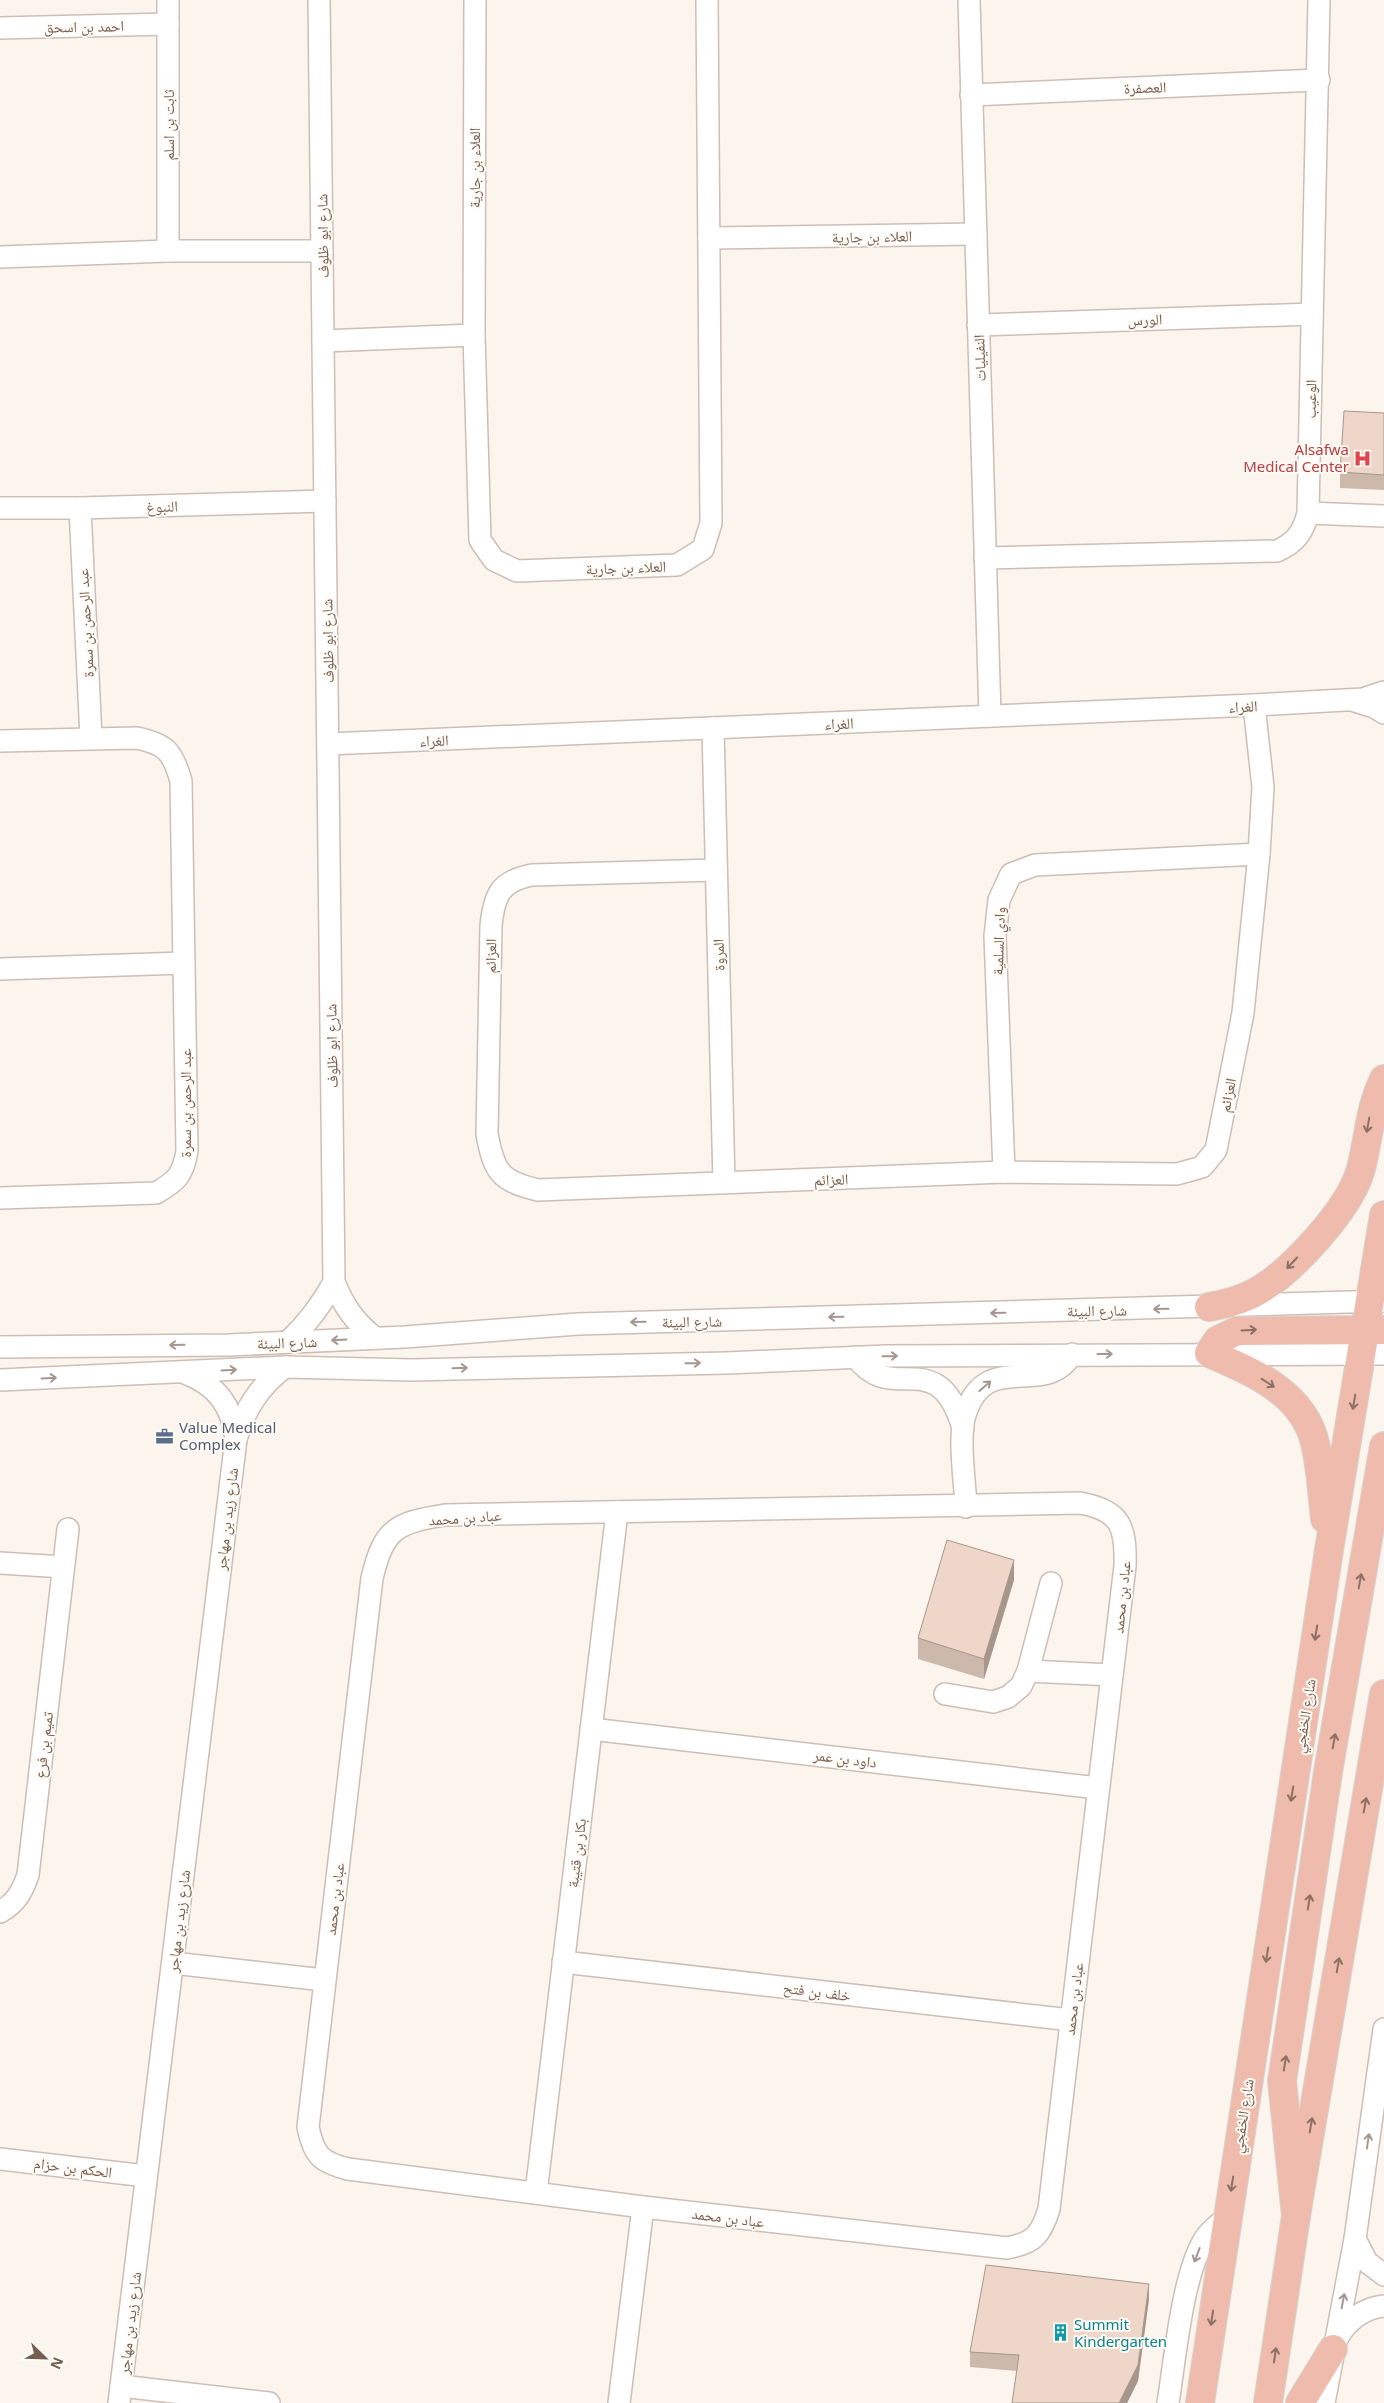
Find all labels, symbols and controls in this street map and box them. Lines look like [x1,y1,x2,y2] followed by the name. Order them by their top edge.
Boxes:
[44,15,124,38] street label: احمد بن اسحق
[1123,76,1167,98] street label: العصفرة
[158,89,179,161] street label: ثابت بن اسلم
[464,128,485,208] street label: العلاء بن جارية
[311,194,334,278] street label: شارع ابو ظلوف
[832,225,912,248] street label: العلاء بن جارية
[1127,308,1163,331] street label: الورس
[968,334,990,382] street label: النفيليات
[1300,379,1320,419] street label: الوعيب
[1243,439,1349,476] place label: Alsafwa Medical Center
[1353,448,1373,468] hospital icon: Alsafwa Medical Center
[146,495,178,518] street label: النبوغ
[585,556,667,579] street label: العلاء بن جارية
[72,567,99,678] street label: عبد الرحمن بن سمرة
[316,599,339,683] street label: شارع ابو ظلوف
[1228,695,1258,717] street label: الغراء
[824,712,854,734] street label: الغراء
[419,729,449,751] street label: الغراء
[987,906,1012,976] street label: وادي السلمية
[480,939,501,974] street label: العزائم
[707,939,729,971] street label: المروة
[320,1004,343,1088] street label: شارع ابو ظلوف
[175,1048,196,1158] street label: عبد الرحمن بن سمرة
[1214,1076,1241,1114] street label: العزائم
[1363,1117,1373,1133] one-way arrow
[813,1168,849,1191] street label: العزائم
[1286,1257,1298,1270] one-way arrow
[1067,1299,1127,1322] street label: شارع البيئة
[1153,1304,1169,1313] one-way arrow
[990,1308,1006,1318] one-way arrow
[662,1310,722,1333] street label: شارع البيئة
[828,1312,844,1322] one-way arrow
[630,1317,646,1327] one-way arrow
[1240,1325,1256,1334] one-way arrow
[257,1331,318,1354] street label: شارع البيئة
[331,1336,347,1345] one-way arrow
[169,1340,185,1350] one-way arrow
[1096,1349,1113,1359] one-way arrow
[882,1351,898,1360] one-way arrow
[684,1358,701,1368] one-way arrow
[452,1363,468,1373] one-way arrow
[220,1365,236,1374] one-way arrow
[40,1373,56,1383] one-way arrow
[1261,1377,1275,1388] one-way arrow
[978,1380,991,1392] one-way arrow
[1348,1394,1358,1410] one-way arrow
[179,1417,276,1454] place label: Value Medical Complex
[155,1426,175,1446] office icon: Value Medical Complex
[210,1466,243,1573] street label: شارع زيد بن مهاجر
[428,1504,502,1531] street label: عباد بن محمد
[1107,1559,1136,1634] street label: عباد بن محمد
[1356,1574,1366,1590] one-way arrow
[1311,1625,1321,1641] one-way arrow
[1288,1677,1323,1755] street label: شارع الخفجي
[29,1710,58,1779] street label: تميم بن فرع
[1329,1734,1339,1750] one-way arrow
[811,1744,878,1773] street label: داود بن عمر
[1286,1786,1296,1802] one-way arrow
[1361,1797,1371,1813] one-way arrow
[562,1817,591,1889] street label: بكار بن قتيبة
[320,1861,349,1936] street label: عباد بن محمد
[162,1868,195,1975] street label: شارع زيد بن مهاجر
[1304,1894,1314,1910] one-way arrow
[1262,1946,1272,1962] one-way arrow
[1334,1957,1344,1973] one-way arrow
[1059,1961,1088,2036] street label: عباد بن محمد
[782,1977,852,2006] street label: خلف بن فتح
[1280,2055,1290,2071] one-way arrow
[1226,2077,1261,2155] street label: شارع الخفجي
[1306,2117,1316,2133] one-way arrow
[1364,2133,1374,2149] one-way arrow
[33,2152,113,2183] street label: الحكم بن حزام
[1227,2176,1237,2192] one-way arrow
[691,2203,766,2232] street label: عباد بن محمد
[1192,2247,1201,2262] one-way arrow
[113,2270,146,2377] street label: شارع زيد بن مهاجر
[1338,2293,1348,2309] one-way arrow
[1207,2310,1217,2326] one-way arrow
[1074,2314,1167,2351] place label: Summit Kindergarten
[1050,2323,1070,2343] building icon: Summit Kindergarten
[20,2333,70,2383] north arrow
[1270,2347,1280,2363] one-way arrow
[46,2354,68,2372] text: N

